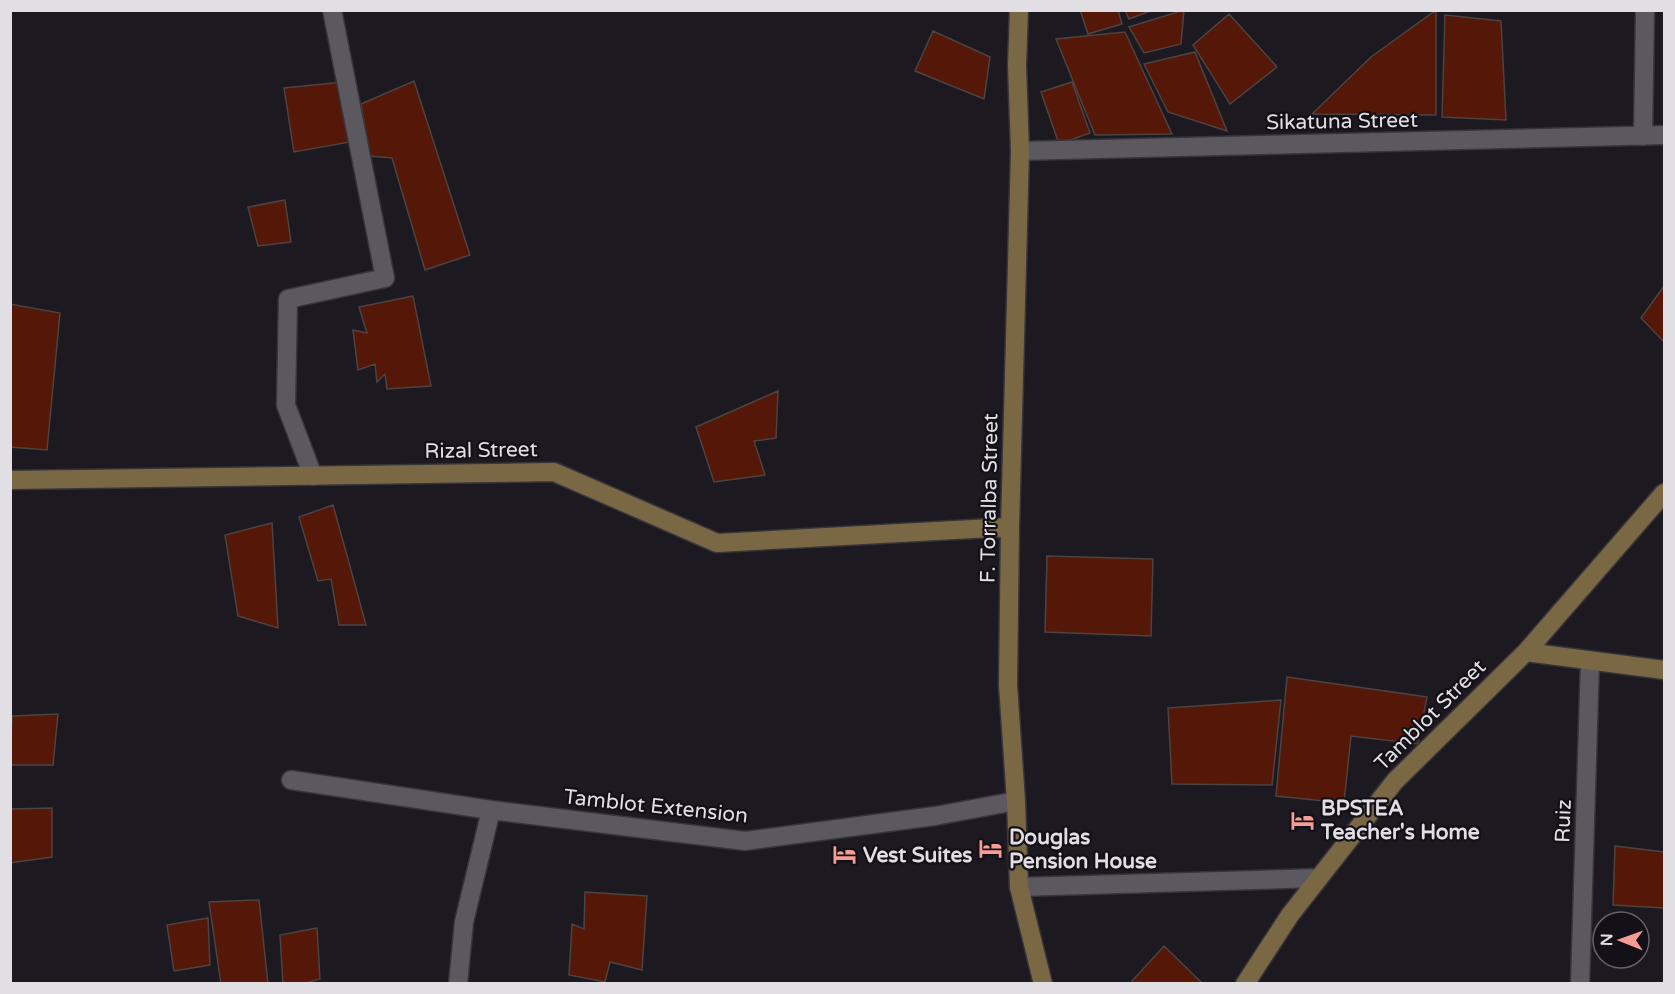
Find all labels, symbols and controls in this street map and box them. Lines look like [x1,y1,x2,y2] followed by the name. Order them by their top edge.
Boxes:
[1266,108,1418,135] street label: Sikatuna Street
[976,413,1003,583] street label: F. Torralba Street
[424,437,538,464] street label: Rizal Street
[1370,655,1491,776] street label: Tamblot Street
[563,784,749,829] street label: Tamblot Extension
[1320,796,1480,845] place label: BPSTEA Teacher's Home
[1550,799,1577,843] street label: Ruiz
[1290,807,1316,833] hotel icon: BPSTEA Teacher's Home
[1009,825,1157,874] place label: Douglas Pension House
[978,836,1004,862] hotel icon: Douglas Pension House
[832,842,858,868] hotel icon: Vest Suites
[863,843,972,868] place label: Vest Suites
[1591,910,1651,970] north arrow
[1597,933,1617,946] text: N

